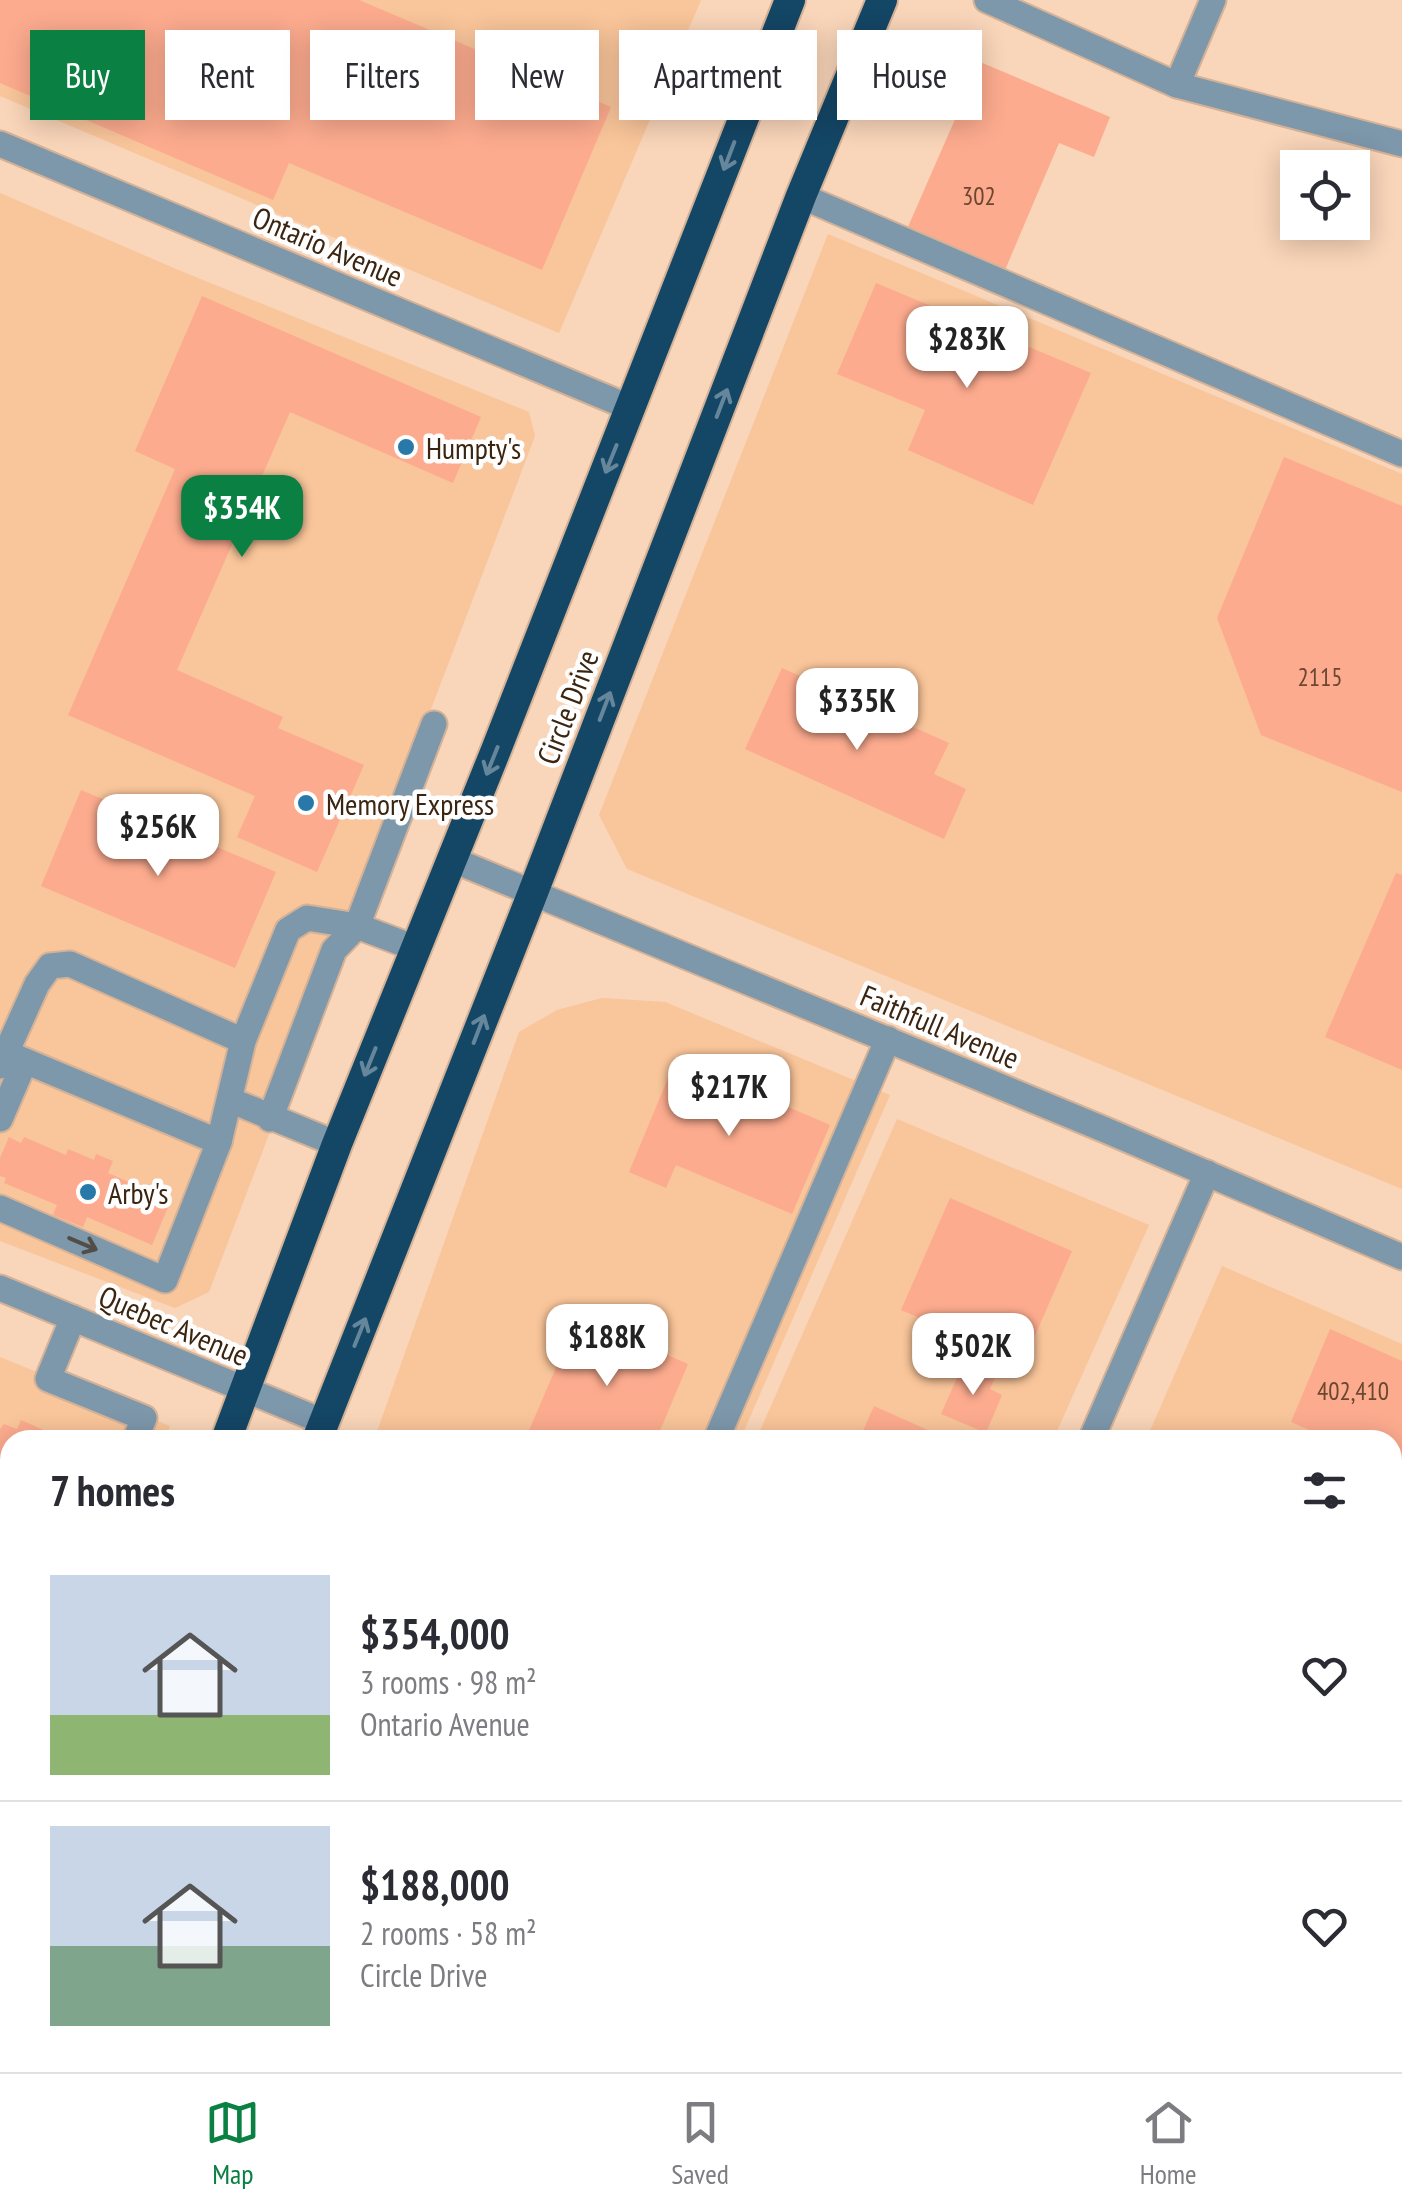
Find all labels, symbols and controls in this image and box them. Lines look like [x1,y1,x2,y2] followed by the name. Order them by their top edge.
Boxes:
[30,30,145,120] chip: Buy
[165,30,290,120] chip: Rent
[310,30,455,120] chip: Filters
[475,30,599,120] chip: New
[619,30,817,120] chip: Apartment
[837,30,982,120] chip: House
[719,140,737,171] one-way arrow
[1280,150,1370,240] map controls
[1280,150,1370,240] button: locate
[962,180,996,212] house number: 302
[247,197,409,295] street label: Ontario Avenue
[897,306,1037,391] pin: $283K
[928,317,1006,359] text: $283K
[714,388,732,419] one-way arrow
[426,428,521,467] place label: Humpty's
[395,436,417,458] marker: Humpty's
[600,443,618,473] one-way arrow
[172,475,312,560] pin: $354K
[203,486,281,528] text: $354K
[527,644,607,770] street label: Circle Drive
[1297,661,1343,693] house number: 2115
[787,668,927,753] pin: $335K
[818,679,896,721] text: $335K
[598,691,616,722] one-way arrow
[481,745,499,776] one-way arrow
[326,784,494,823] place label: Memory Express
[295,792,317,814] marker: Memory Express
[88,794,228,879] pin: $256K
[119,805,197,847] text: $256K
[855,975,1025,1077] street label: Faithfull Avenue
[472,1015,490,1045] one-way arrow
[359,1047,377,1077] one-way arrow
[659,1054,799,1139] pin: $217K
[690,1065,768,1107] text: $217K
[108,1173,168,1212] place label: Arby's
[77,1181,99,1203] marker: Arby's
[67,1236,98,1254] one-way arrow
[93,1276,255,1374] street label: Quebec Avenue
[537,1304,677,1389] pin: $188K
[903,1313,1043,1398] pin: $502K
[568,1315,646,1357] text: $188K
[353,1317,371,1347] one-way arrow
[934,1324,1012,1366] text: $502K
[1317,1375,1389,1407] house number: 402,410
[50,1463,175,1518] text: 7 homes
[1297,1463,1352,1518] icon: filters
[360,1606,510,1661] text: $354,000
[130,1615,250,1735] icon: home
[1297,1648,1352,1703] icon: heart
[360,1661,537,1703] text: 3 rooms · 98 m²
[360,1703,530,1745] text: Ontario Avenue
[360,1857,510,1912] text: $188,000
[130,1866,250,1986] icon: home
[1297,1899,1352,1954] icon: heart
[360,1912,537,1954] text: 2 rooms · 58 m²
[360,1954,487,1996] text: Circle Drive
[205,2095,260,2192] tab: Map
[671,2095,729,2192] tab: Saved
[1140,2095,1197,2192] tab: Home

